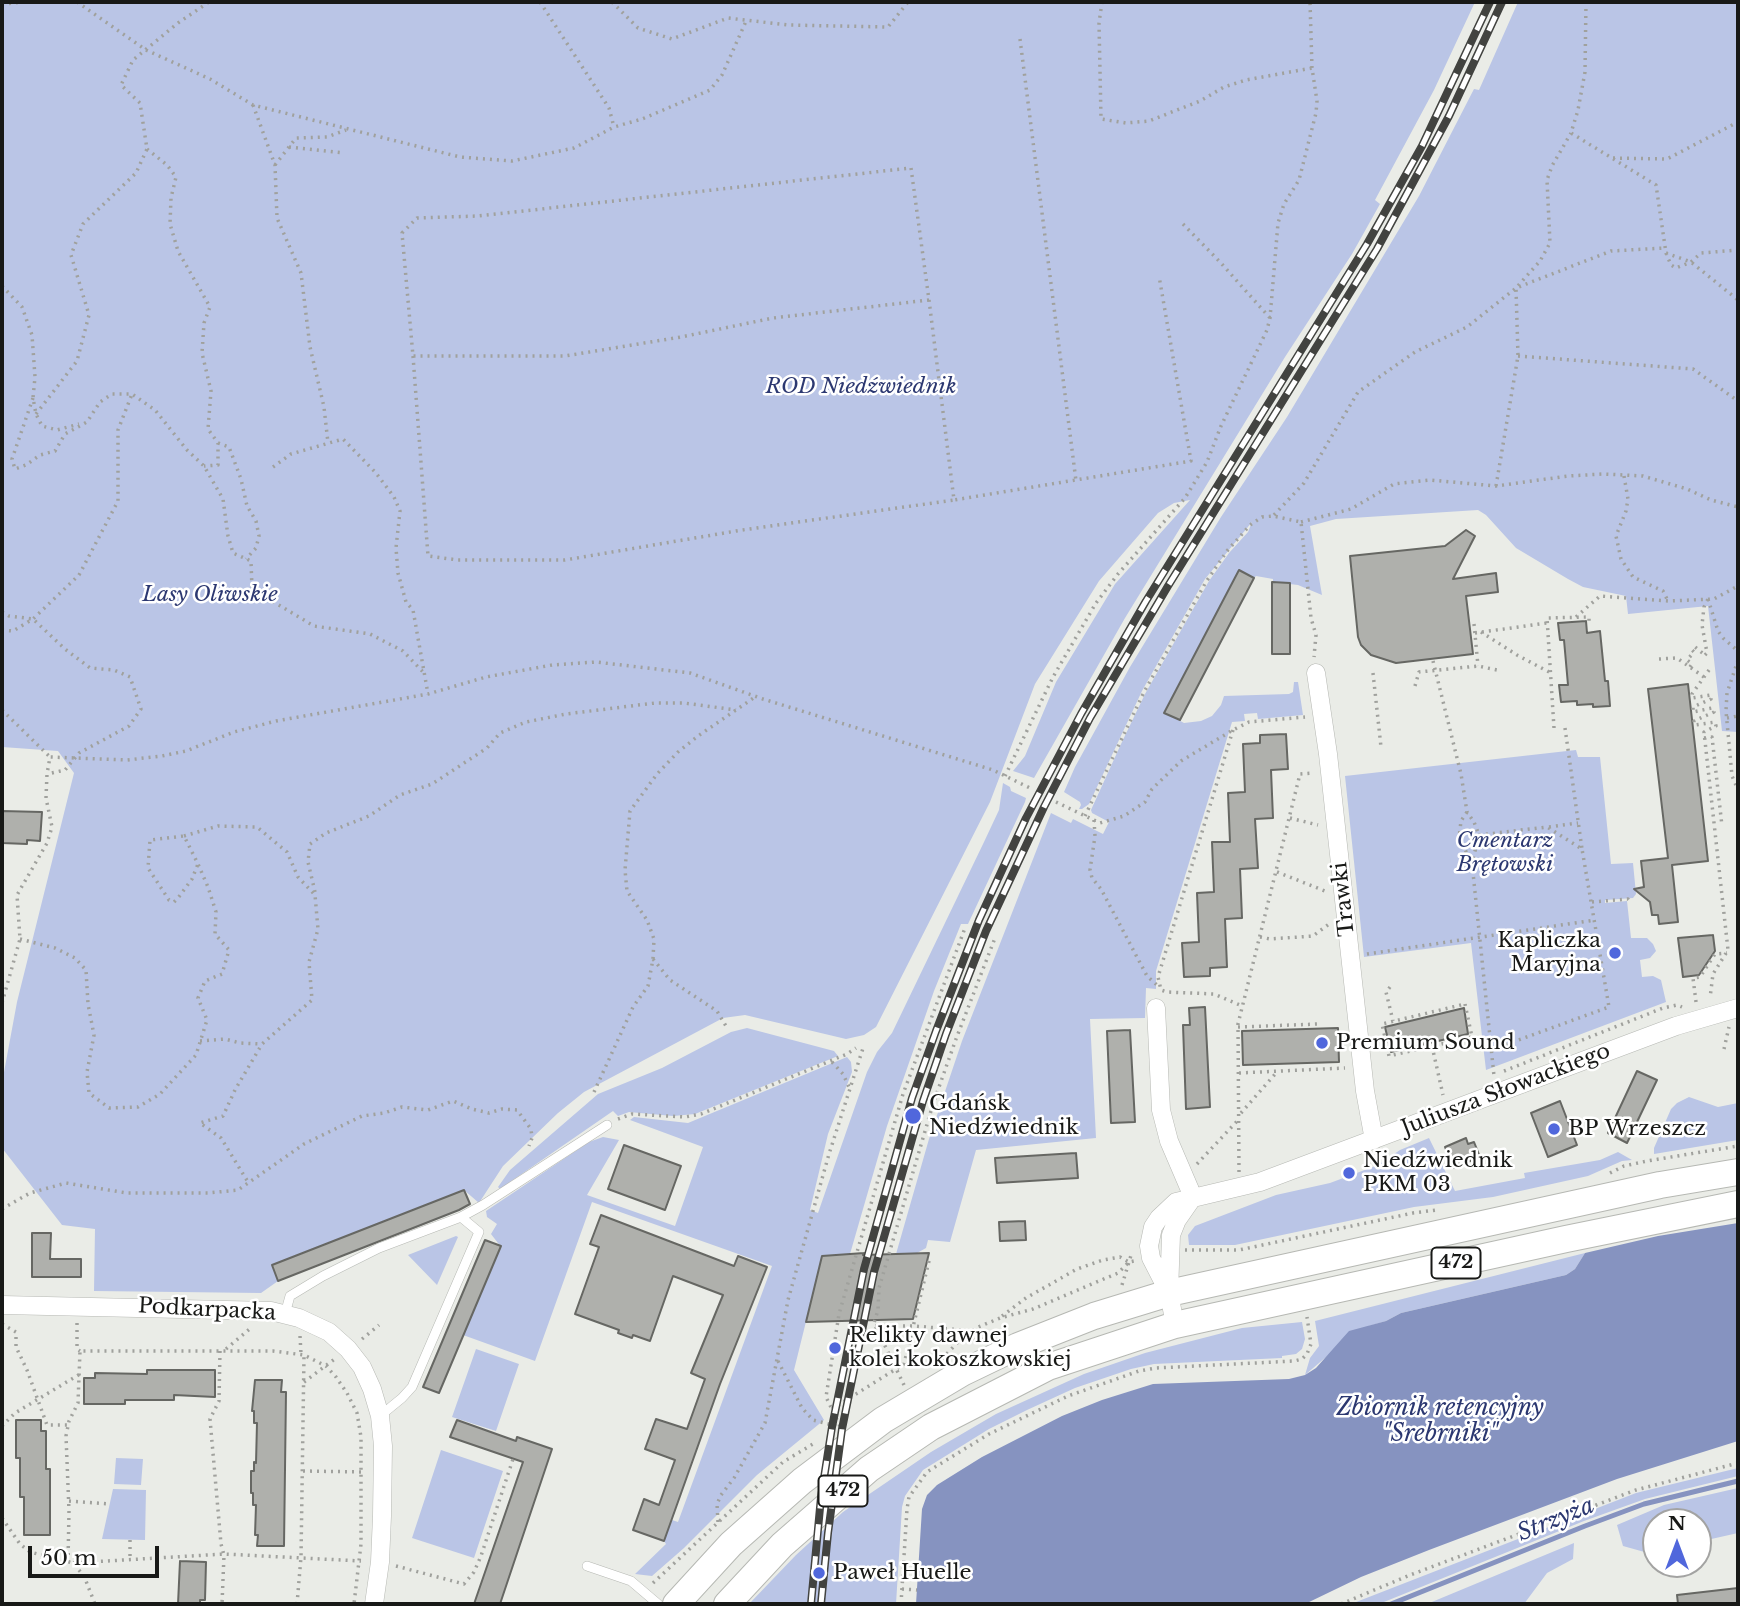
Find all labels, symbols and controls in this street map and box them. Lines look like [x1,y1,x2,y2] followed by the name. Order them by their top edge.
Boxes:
[765,374,957,400] park label: ROD Niedźwiednik
[142,582,278,608] park label: Lasy Oliwskie
[1457,828,1553,878] park label: Cmentarz Brętowski
[1328,861,1360,937] street label: Trawki
[1497,928,1601,978] place label: Kapliczka Maryjna
[1607,945,1623,961] marker: Kapliczka Maryjna
[1336,1030,1515,1056] place label: Premium Sound
[1314,1035,1330,1051] marker: Premium Sound
[1398,1039,1614,1141] street label: Juliusza Słowackiego
[929,1091,1079,1141] place label: Gdańsk Niedźwiednik
[903,1106,923,1126] marker: Gdańsk Niedźwiednik
[1568,1116,1706,1142] place label: BP Wrzeszcz
[1546,1121,1562,1137] marker: BP Wrzeszcz
[1363,1148,1513,1198] place label: Niedźwiednik PKM 03
[1341,1165,1357,1181] marker: Niedźwiednik PKM 03
[1432,1247,1480,1278] road number: 472
[137,1294,277,1326] street label: Podkarpacka
[849,1323,1071,1373] place label: Relikty dawnej kolei kokoszkowskiej
[827,1340,843,1356] marker: Relikty dawnej kolei kokoszkowskiej
[1336,1395,1544,1449] water label: Zbiornik retencyjny "Srebrniki"
[818,1476,868,1506] road number: 472
[1513,1492,1599,1548] water label: Strzyża
[1642,1508,1712,1578] north arrow
[1668,1512,1686,1535] text: N
[32,1532,163,1576] scale bar
[41,1545,96,1571] text: 50 m
[833,1560,972,1586] place label: Paweł Huelle
[811,1565,827,1581] marker: Paweł Huelle

